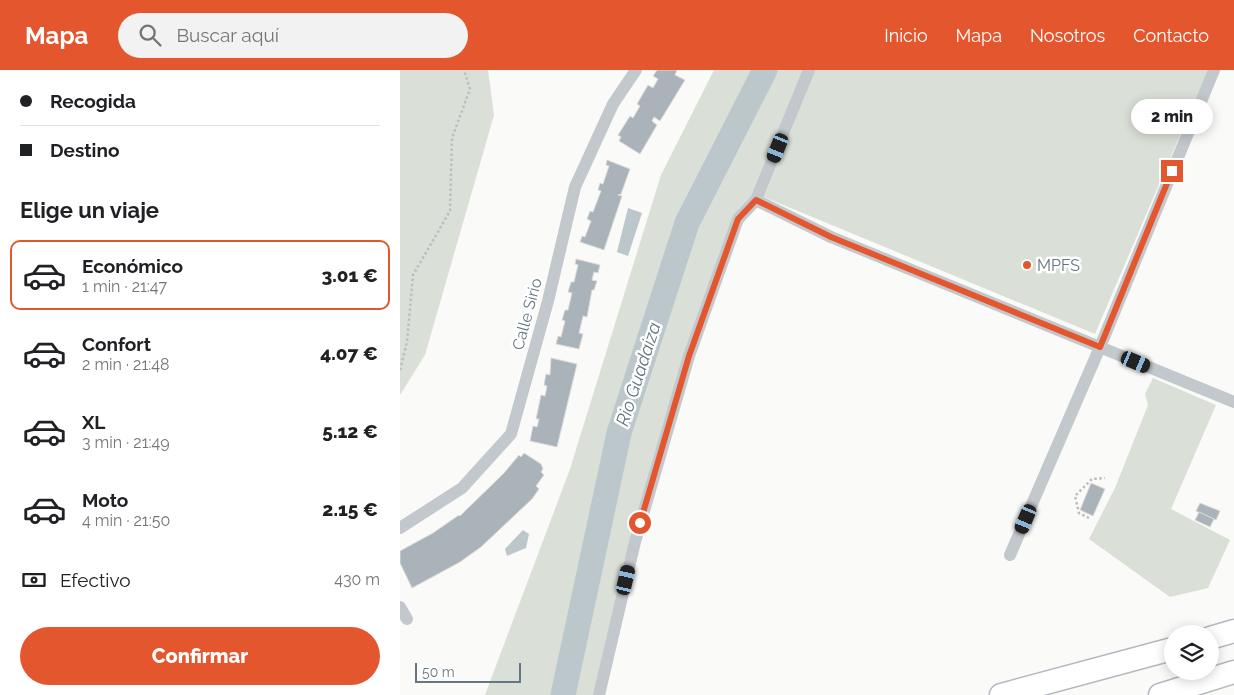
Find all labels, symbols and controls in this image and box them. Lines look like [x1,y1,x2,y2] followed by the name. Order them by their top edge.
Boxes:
[118,13,468,58] search box
[25,21,88,50] text: Mapa
[136,21,164,49] icon: search
[176,24,279,46] text: Buscar aquí
[884,25,928,46] text: Inicio
[956,25,1002,46] text: Mapa
[1030,25,1105,46] text: Nosotros
[1133,25,1209,46] text: Contacto
[50,90,136,112] text: Recogida
[1131,98,1213,134] callout: 2 min
[1151,107,1193,126] text: 2 min
[765,131,790,165] car
[50,139,119,161] text: Destino
[1161,160,1183,182] route end
[20,197,159,223] text: Elige un viaje
[22,253,67,298] icon: car
[82,255,183,277] text: Económico
[1037,256,1080,275] place label: MPFS
[1021,259,1033,271] marker: MPFS
[322,264,378,286] text: 3.01 €
[508,276,546,352] street label: Calle Sirio
[82,277,167,296] text: 1 min · 21:47
[611,319,665,428] water label: Rio Guadaiza
[22,331,67,376] icon: car
[82,333,151,355] text: Confort
[320,342,378,364] text: 4.07 €
[1119,349,1152,375] car
[82,355,170,374] text: 2 min · 21:48
[22,409,67,454] icon: car
[82,411,105,433] text: XL
[322,420,378,442] text: 5.12 €
[82,433,170,452] text: 3 min · 21:49
[22,487,67,532] icon: car
[82,489,128,511] text: Moto
[322,498,378,520] text: 2.15 €
[1013,502,1038,536] car
[82,511,170,530] text: 4 min · 21:50
[629,512,651,534] route start
[615,564,636,596] car
[20,566,48,594] icon: cash
[60,569,131,591] text: Efectivo
[334,570,380,589] text: 430 m
[1164,625,1219,680] map controls
[1164,625,1219,680] button: layers
[20,627,380,685] button: Confirmar
[415,660,521,683] scale bar
[422,664,455,680] text: 50 m

